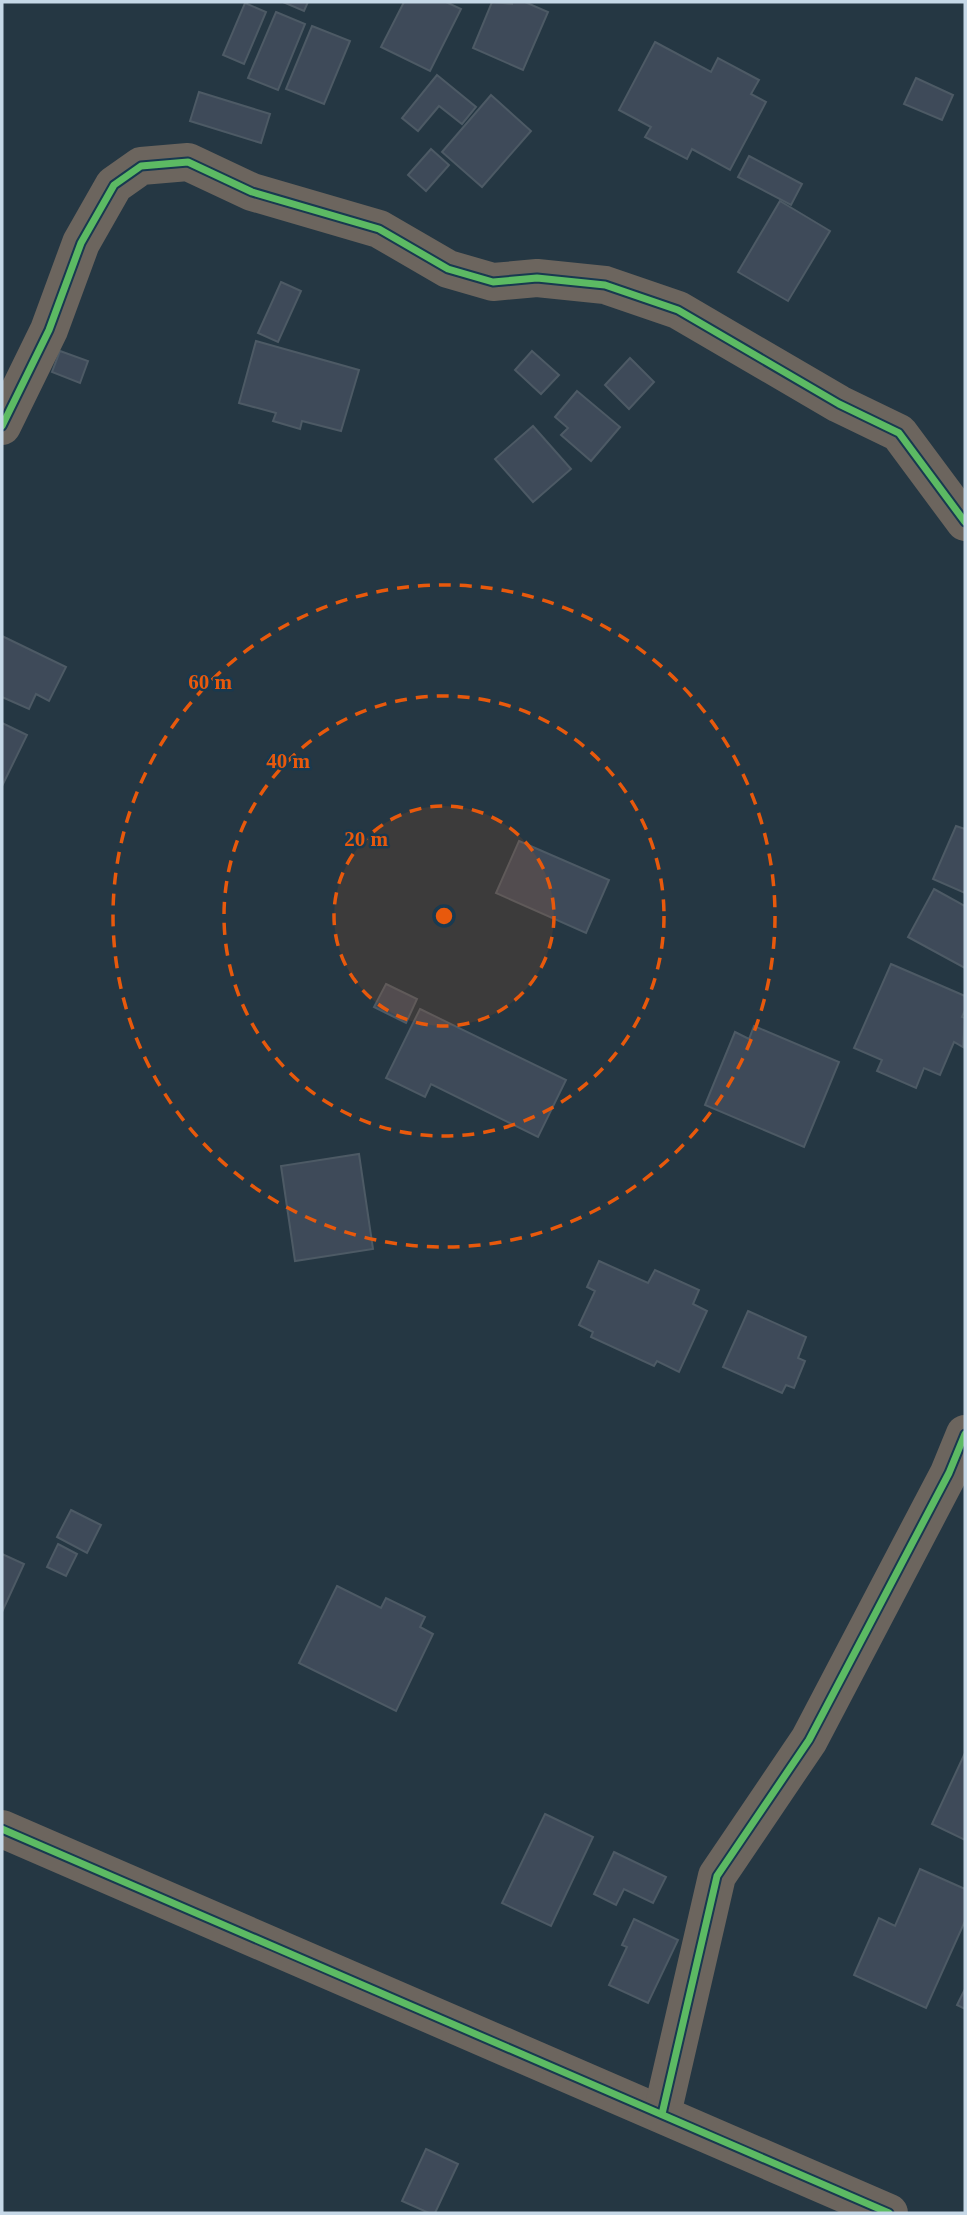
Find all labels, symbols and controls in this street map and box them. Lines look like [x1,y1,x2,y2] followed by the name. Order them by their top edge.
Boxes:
[188,670,232,694] text: 60 m
[266,749,310,773] text: 40 m
[344,827,388,851] text: 20 m
[432,904,456,928] centre of rings

